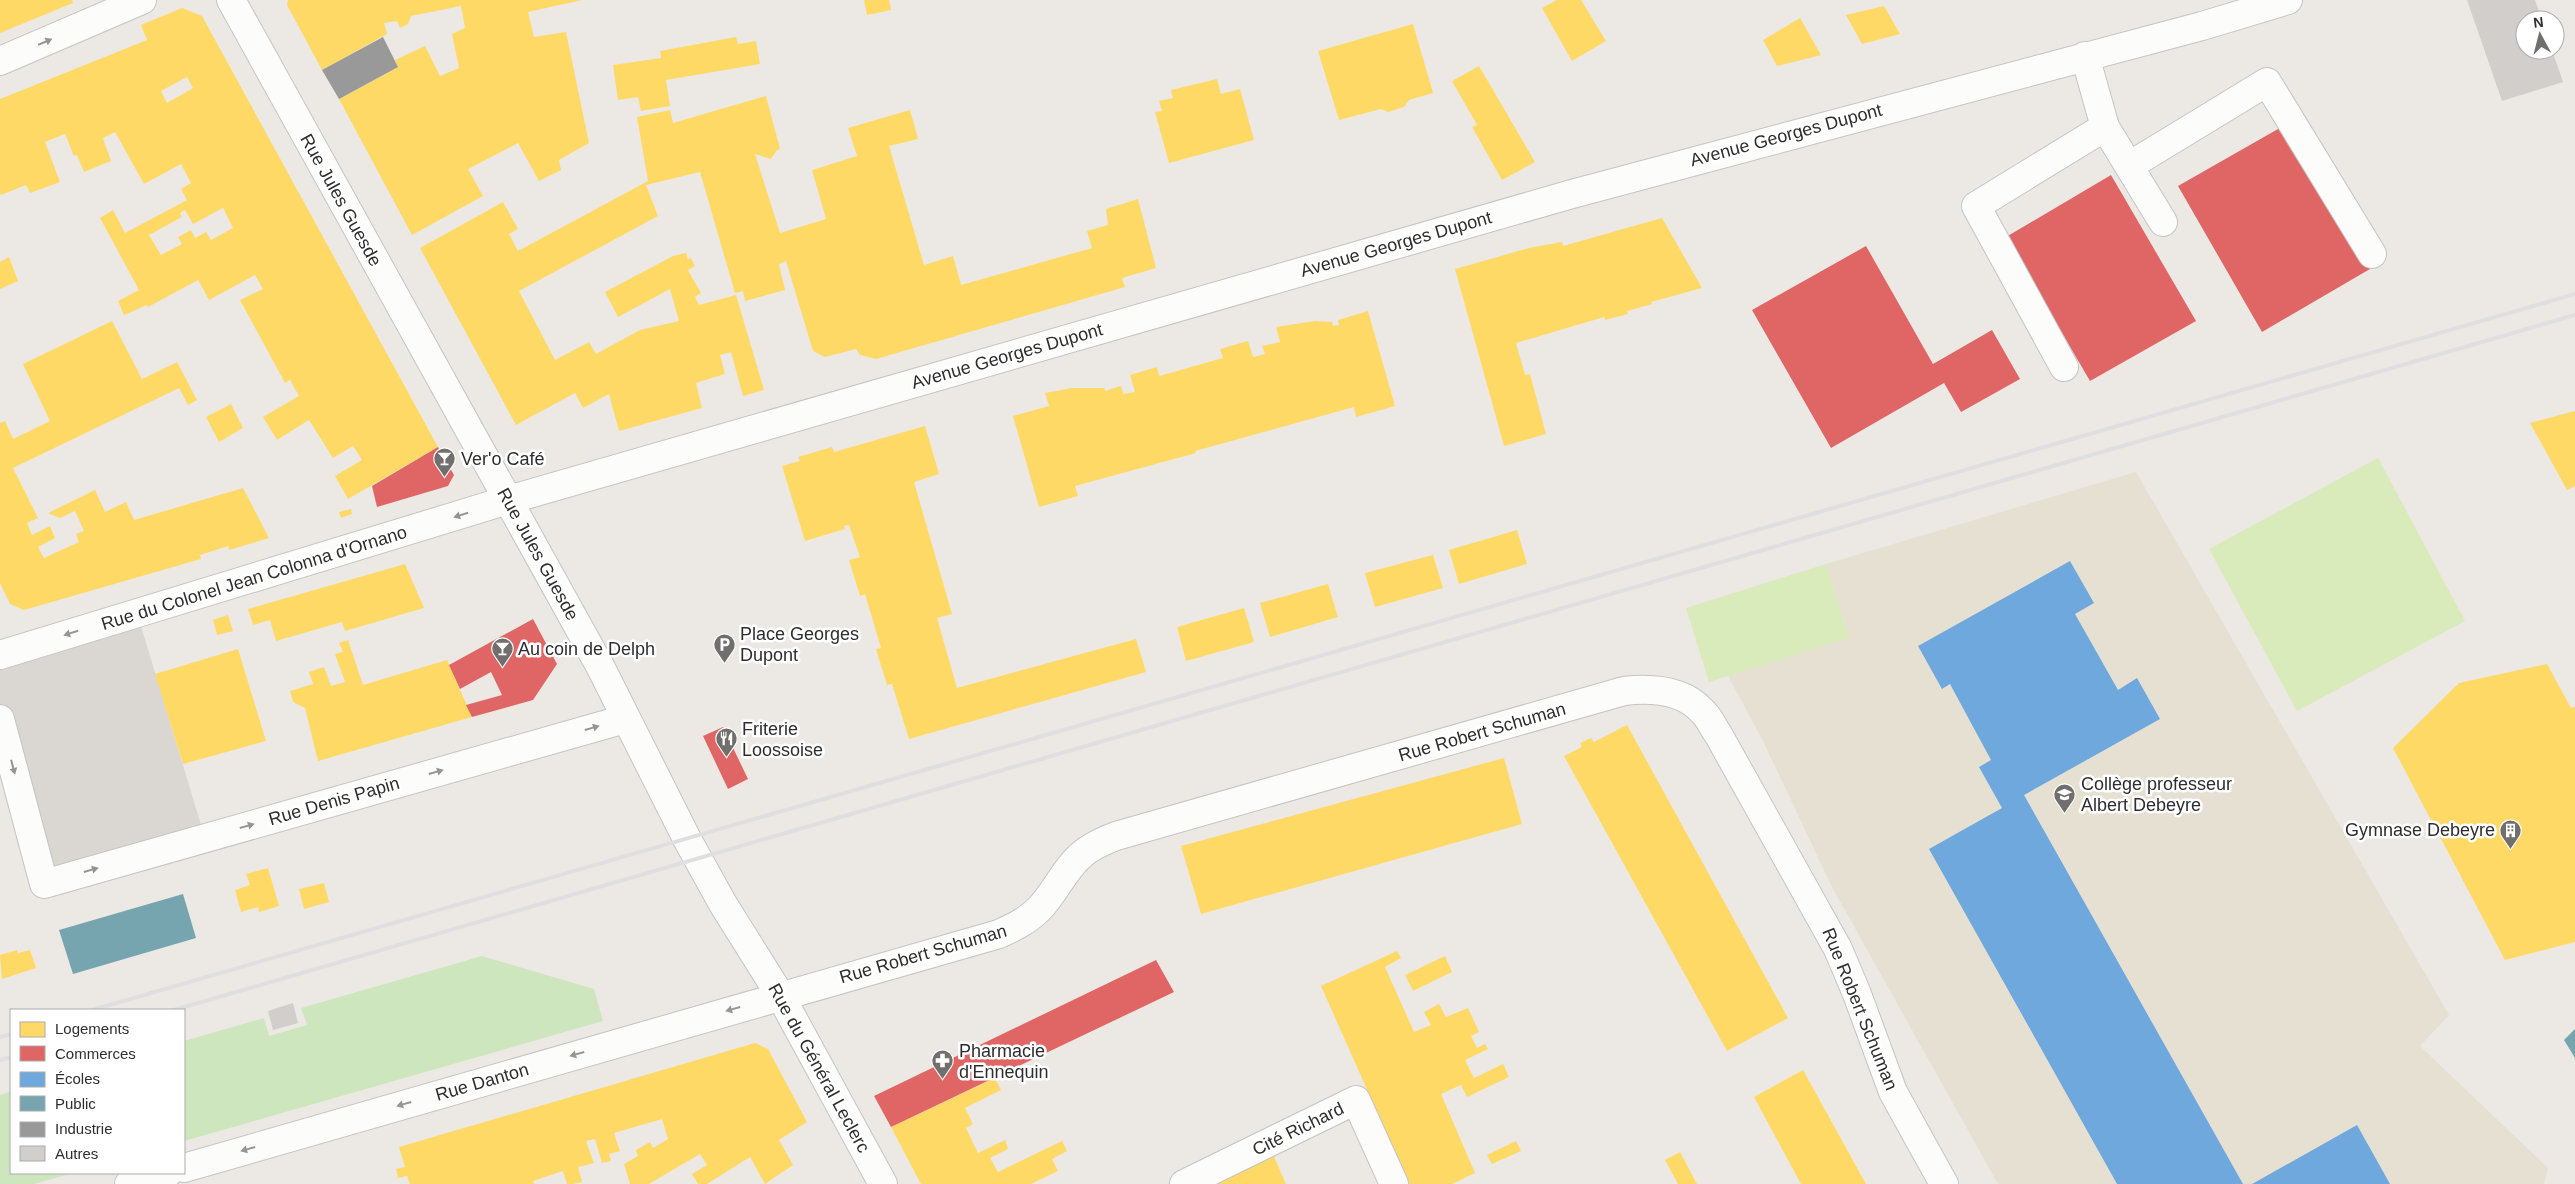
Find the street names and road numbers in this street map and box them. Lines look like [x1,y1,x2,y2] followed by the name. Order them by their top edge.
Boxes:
[1688,100,1884,170] street label: Avenue Georges Dupont
[296,130,386,270] street label: Rue Jules Guesde
[1298,207,1494,281] street label: Avenue Georges Dupont
[909,319,1105,393] street label: Avenue Georges Dupont
[493,484,583,624] street label: Rue Jules Guesde
[99,522,409,634] street label: Rue du Colonel Jean Colonna d'Ornano
[1396,699,1568,765] street label: Rue Robert Schuman
[266,773,402,829] street label: Rue Denis Papin
[837,921,1009,987] street label: Rue Robert Schuman
[1818,925,1902,1093] street label: Rue Robert Schuman
[764,980,874,1156] street label: Rue du Général Leclerc
[433,1059,531,1105] street label: Rue Danton
[1249,1098,1347,1160] street label: Cité Richard

